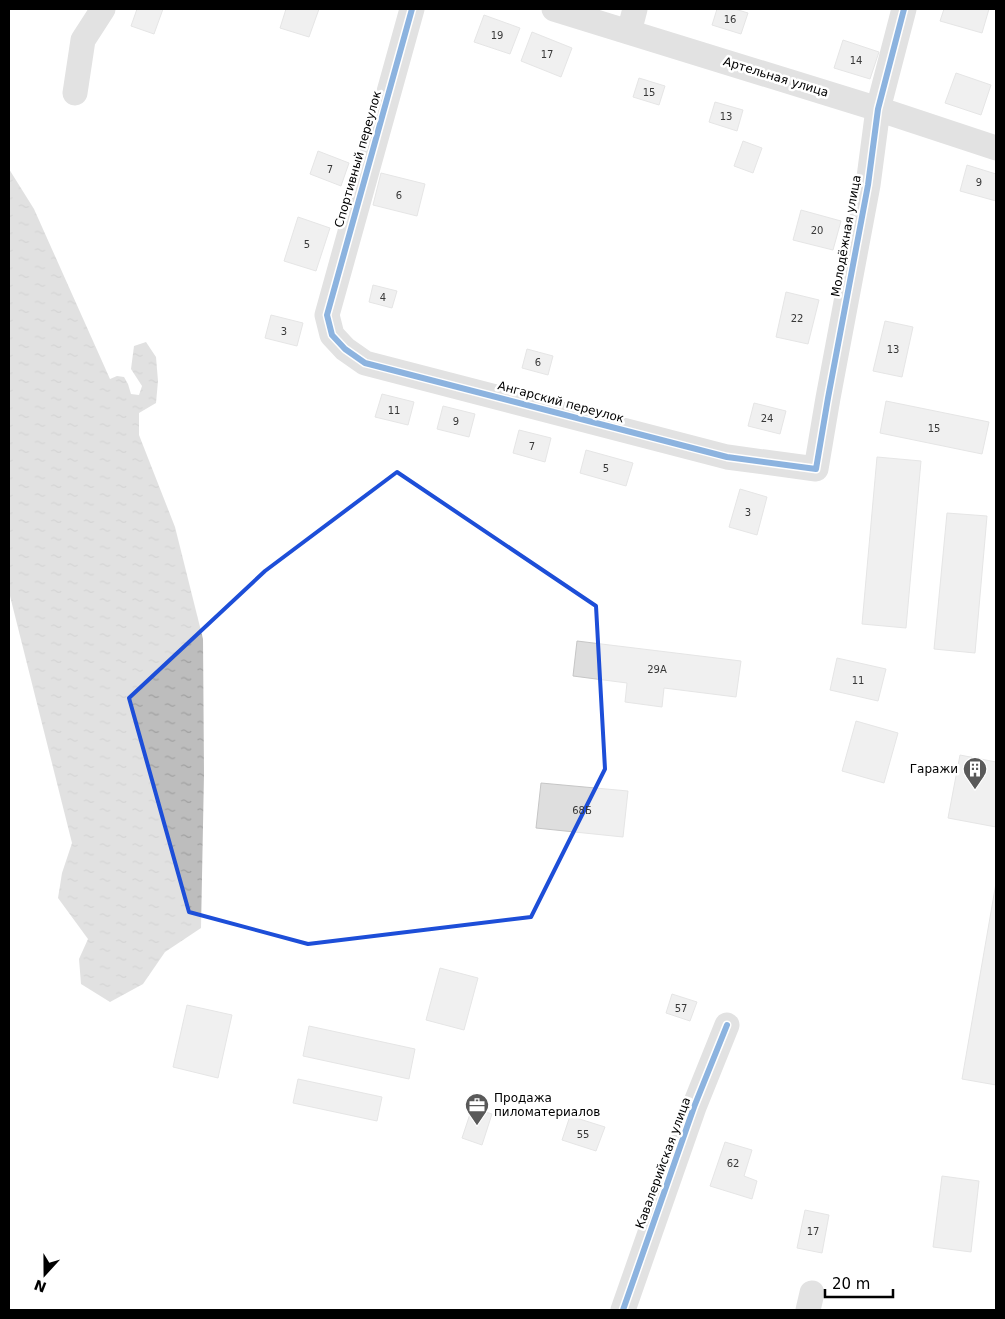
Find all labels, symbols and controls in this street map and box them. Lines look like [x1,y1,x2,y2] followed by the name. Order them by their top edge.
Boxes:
[724,14,736,25] house number: 16
[491,30,503,41] house number: 19
[541,49,553,60] house number: 17
[722,54,830,100] street label: Артельная улица
[850,55,862,66] house number: 14
[643,87,655,98] house number: 15
[332,89,384,229] street label: Спортивный переулок
[720,111,732,122] house number: 13
[327,164,333,175] house number: 7
[828,174,864,298] street label: Молодёжная улица
[976,177,982,188] house number: 9
[396,190,402,201] house number: 6
[811,225,823,236] house number: 20
[304,239,310,250] house number: 5
[380,292,386,303] house number: 4
[791,313,803,324] house number: 22
[281,326,287,337] house number: 3
[887,344,899,355] house number: 13
[535,357,541,368] house number: 6
[496,378,626,426] street label: Ангарский переулок
[388,405,400,416] house number: 11
[761,413,773,424] house number: 24
[453,416,459,427] house number: 9
[928,423,940,434] house number: 15
[529,441,535,452] house number: 7
[603,463,609,474] house number: 5
[745,507,751,518] house number: 3
[647,664,667,675] house number: 29А
[852,675,864,686] house number: 11
[962,756,988,790] building icon: Гаражи
[910,762,958,776] place label: Гаражи
[572,805,592,816] house number: 68Б
[675,1003,687,1014] house number: 57
[494,1091,600,1119] place label: Продажа пиломатериалов
[464,1092,490,1126] office icon: Продажа пиломатериалов
[633,1095,693,1231] street label: Кавалерийская улица
[577,1129,589,1140] house number: 55
[727,1158,739,1169] house number: 62
[807,1226,819,1237] house number: 17
[20,1249,70,1299] north arrow
[825,1266,892,1298] scale bar
[832,1275,870,1293] text: 20 m
[32,1277,49,1296] text: N

